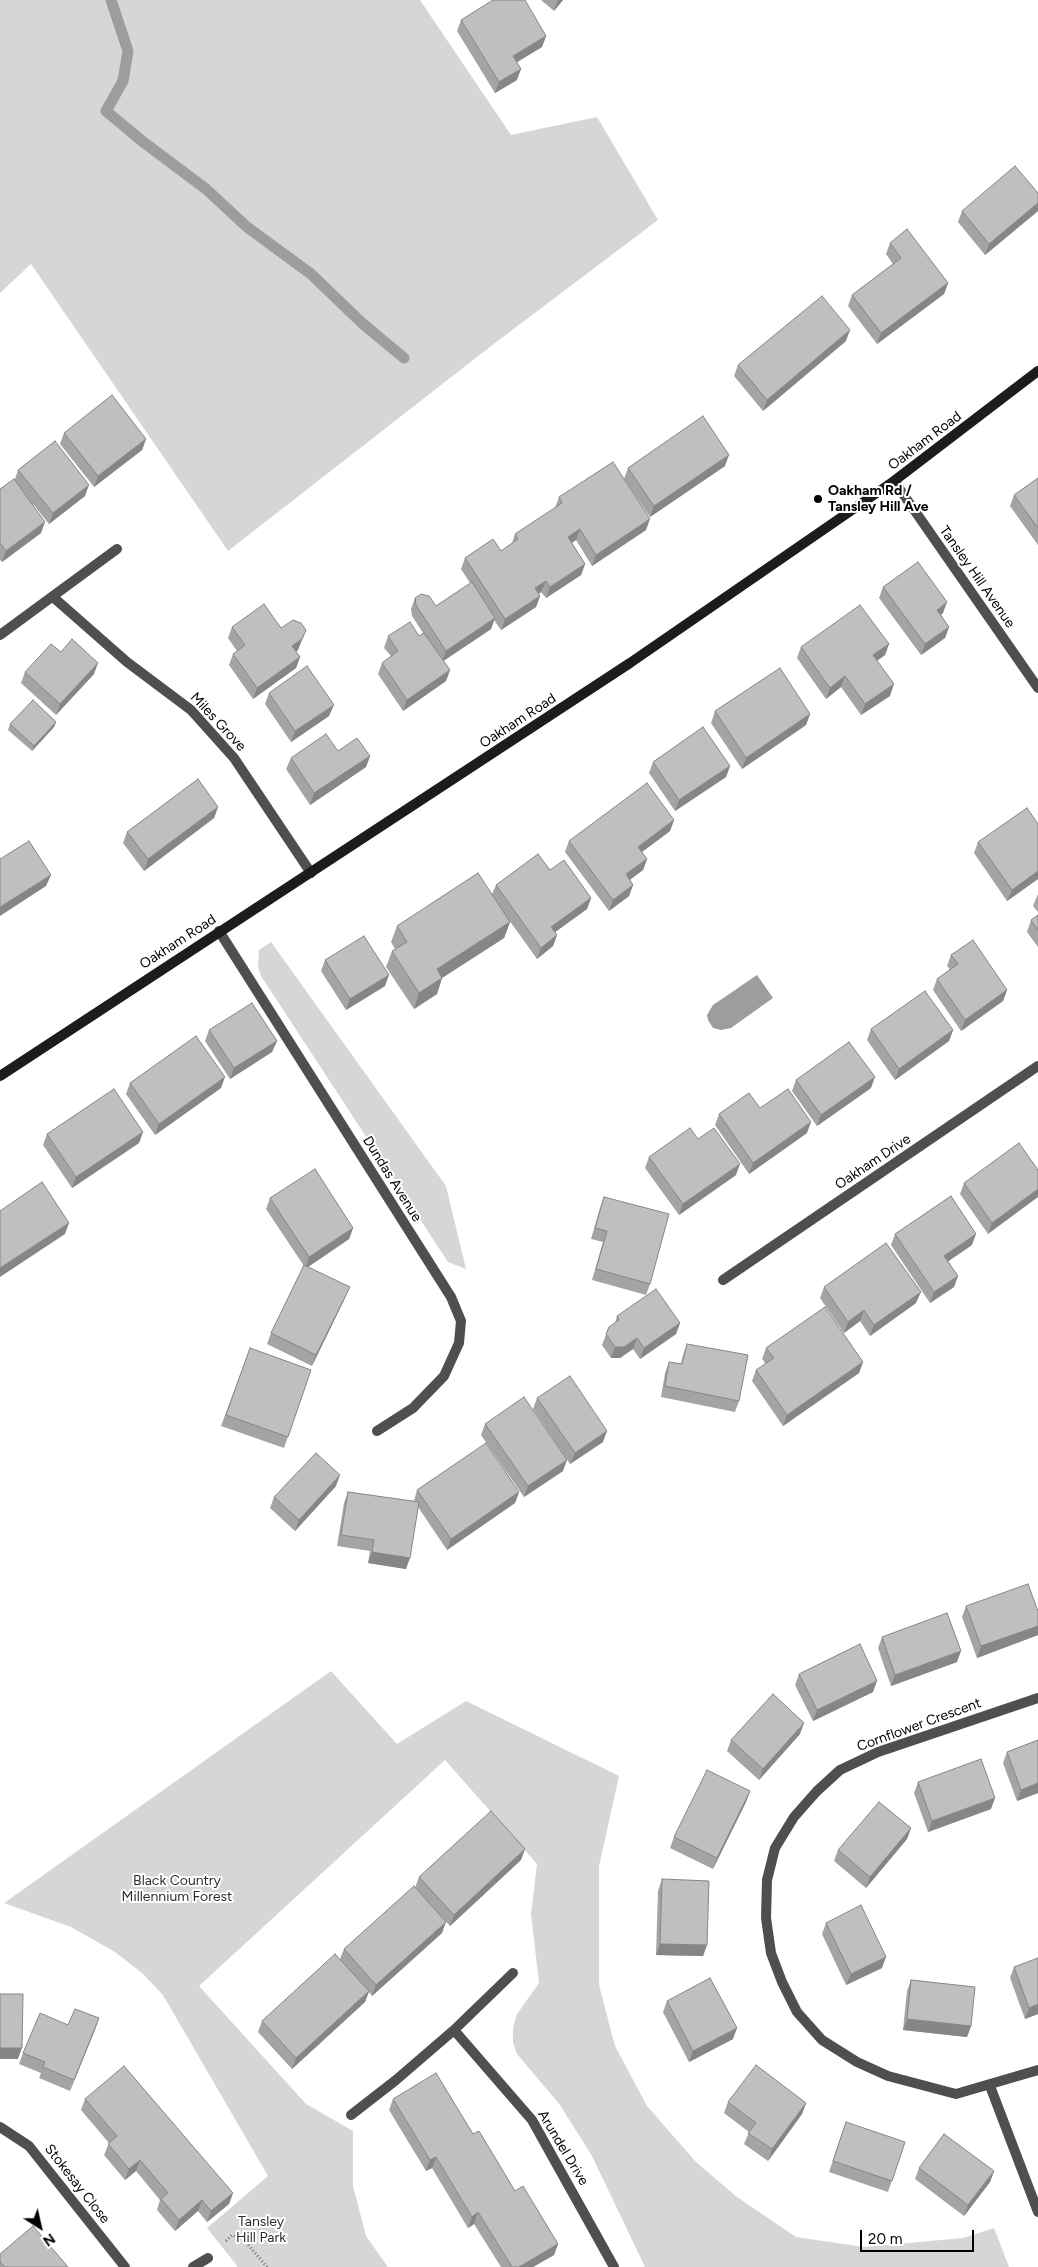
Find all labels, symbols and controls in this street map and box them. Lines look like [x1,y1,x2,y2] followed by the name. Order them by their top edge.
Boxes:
[885,408,965,474] street label: Oakham Road
[828,483,929,516] place label: Oakham Rd / Tansley Hill Ave
[812,493,824,505] marker: Oakham Rd / Tansley Hill Ave
[936,523,1018,631] street label: Tansley Hill Avenue
[187,689,249,755] street label: Miles Grove
[477,690,559,752] street label: Oakham Road
[137,911,219,973] street label: Oakham Road
[832,1131,914,1193] street label: Oakham Drive
[359,1133,425,1225] street label: Dundas Avenue
[855,1695,983,1755] street label: Cornflower Crescent
[122,1873,232,1905] park label: Black Country Millennium Forest
[534,2107,592,2189] street label: Arundel Drive
[41,2141,113,2227] street label: Stokesay Close
[15,2202,65,2252] north arrow
[236,2214,286,2246] park label: Tansley Hill Park
[863,2220,977,2252] scale bar
[40,2230,58,2250] text: N
[868,2230,902,2248] text: 20 m

